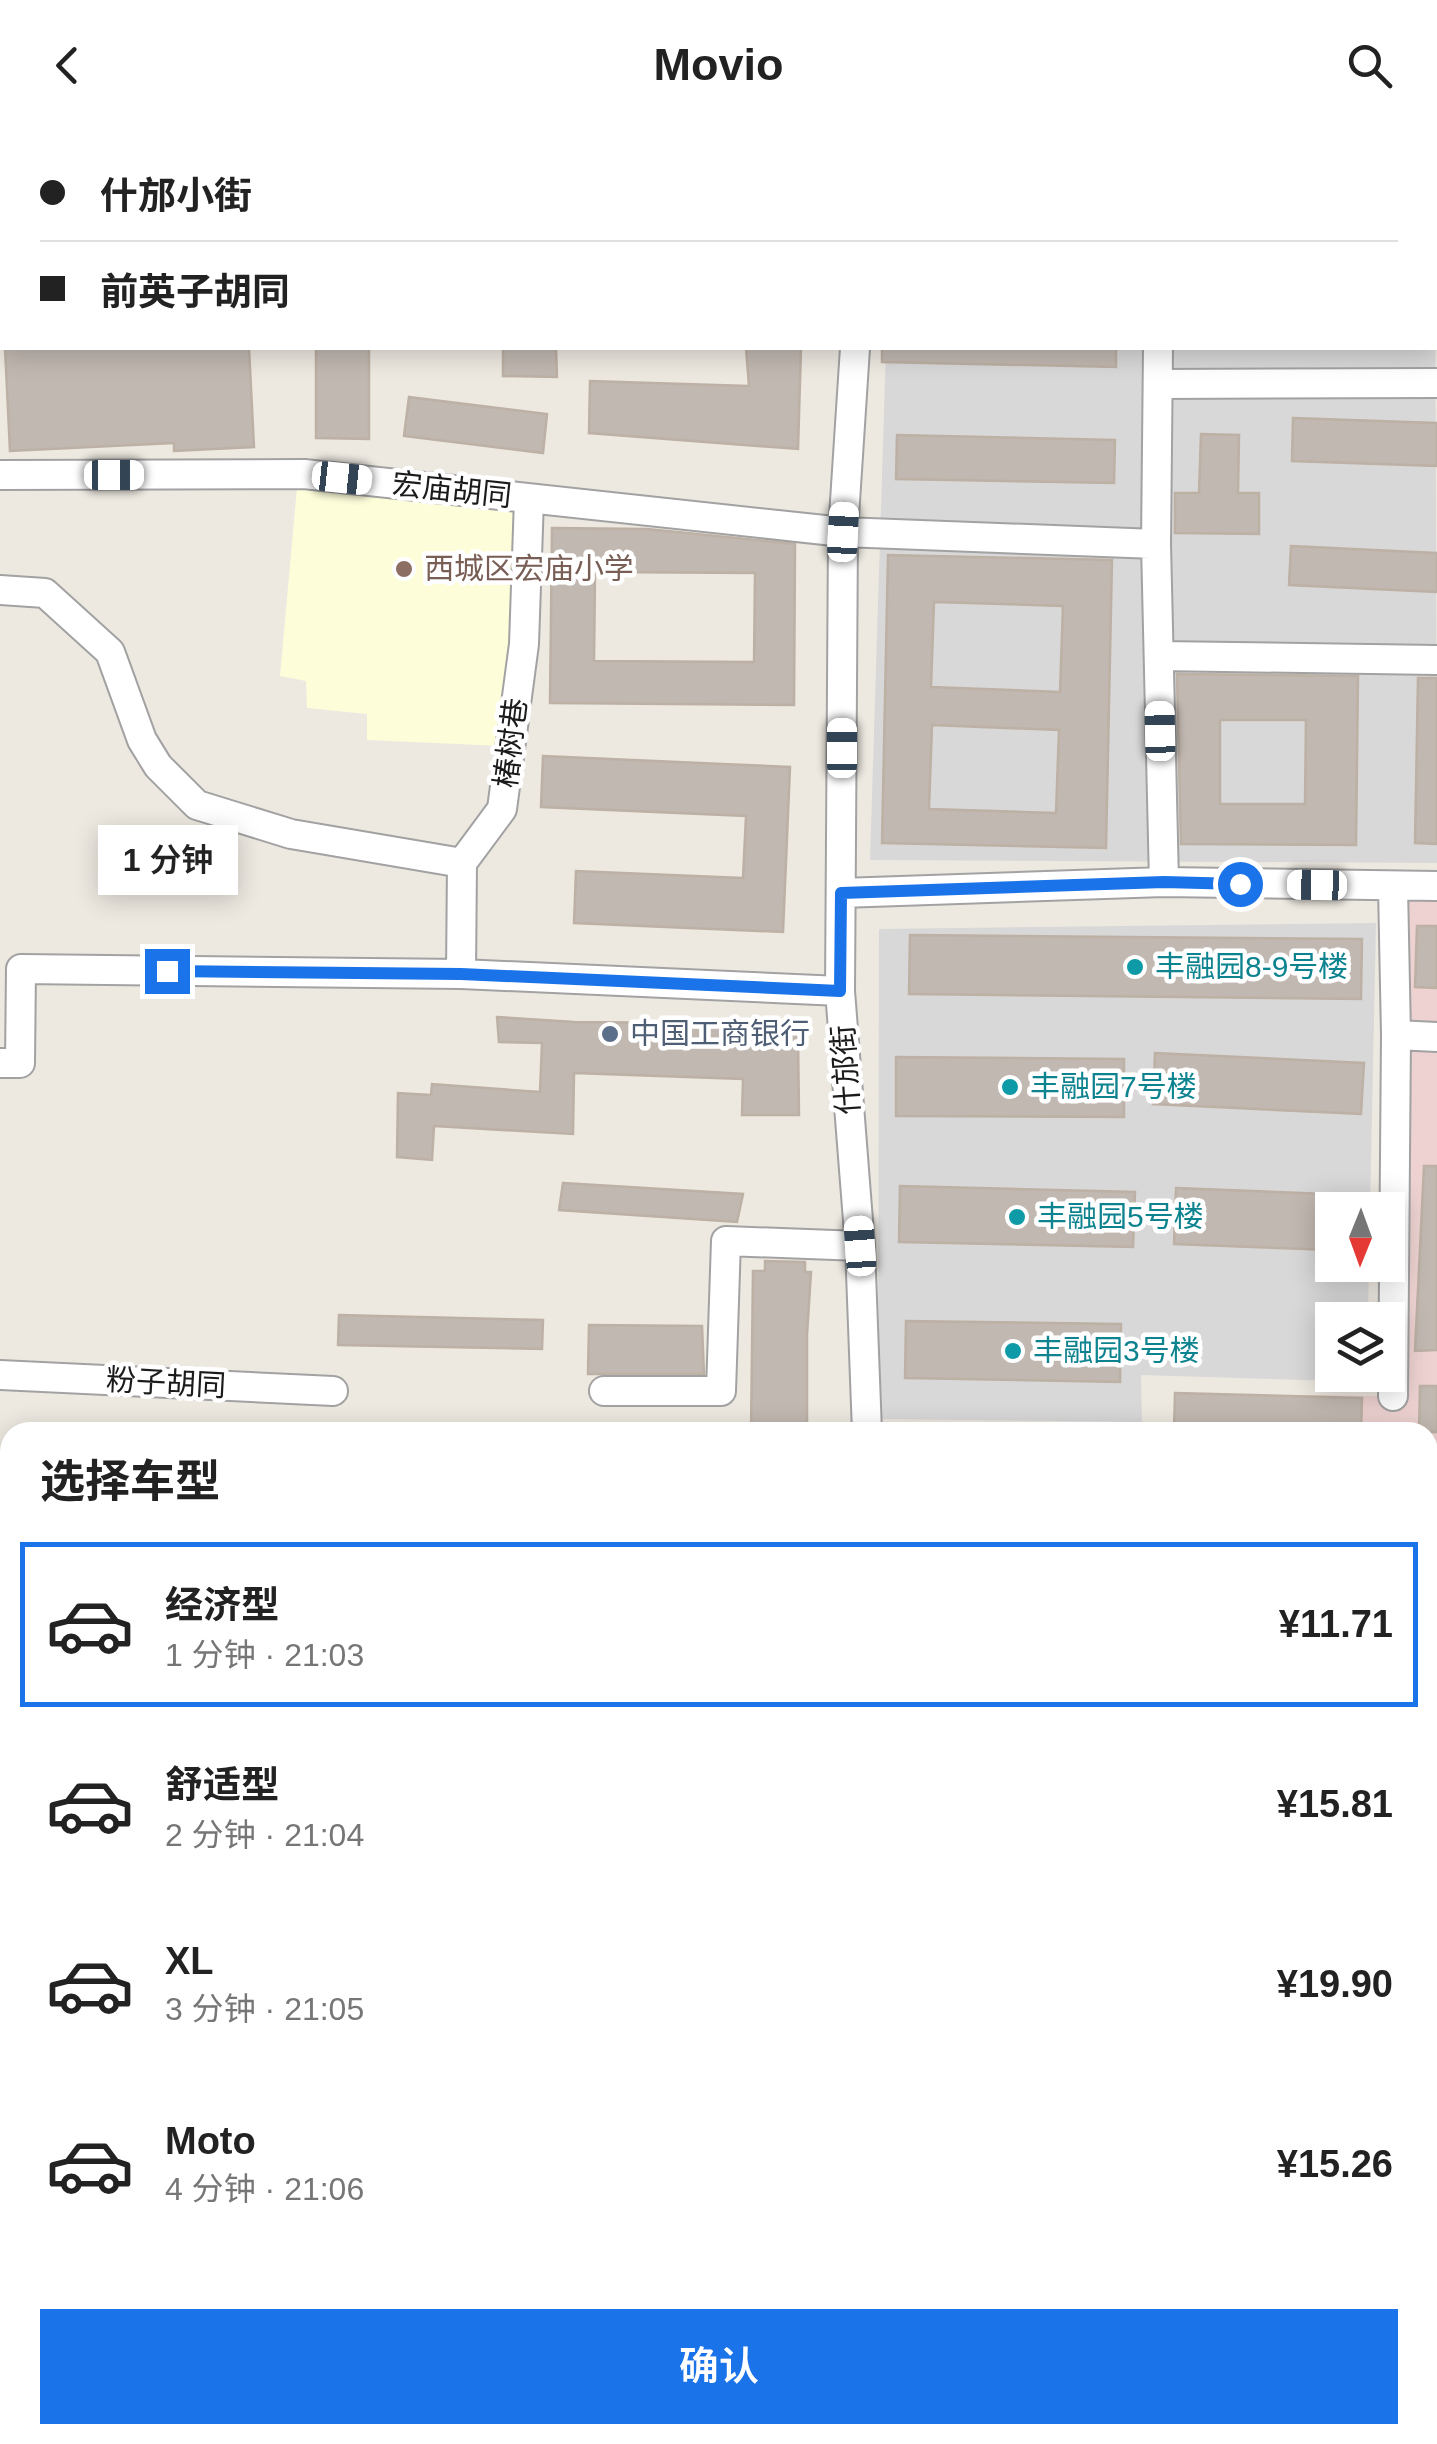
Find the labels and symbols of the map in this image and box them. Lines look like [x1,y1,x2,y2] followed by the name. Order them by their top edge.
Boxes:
[84,460,144,490] car
[311,460,373,496] car
[391,467,513,512] street label: 宏庙胡同
[826,501,860,563] car
[424,552,634,585] place label: 西城区宏庙小学
[393,558,415,580] marker: 西城区宏庙小学
[489,696,532,790] street label: 椿树巷
[1144,701,1176,761] car
[827,718,857,778] car
[97,826,237,896] callout: 1 分钟
[1218,862,1263,907] route start
[1287,869,1347,901] car
[145,949,190,994] route end
[1155,950,1348,983] place label: 丰融园8-9号楼
[1124,956,1146,978] marker: 丰融园8-9号楼
[630,1017,810,1050] place label: 中国工商银行
[599,1023,621,1045] marker: 中国工商银行
[826,1024,865,1116] street label: 什邡街
[1030,1070,1197,1103] place label: 丰融园7号楼
[999,1076,1021,1098] marker: 丰融园7号楼
[1315,1192,1405,1282] north arrow
[1037,1200,1204,1233] place label: 丰融园5号楼
[1006,1206,1028,1228] marker: 丰融园5号楼
[843,1215,877,1277] car
[1033,1334,1200,1367] place label: 丰融园3号楼
[1002,1340,1024,1362] marker: 丰融园3号楼
[105,1363,227,1402] street label: 粉子胡同

